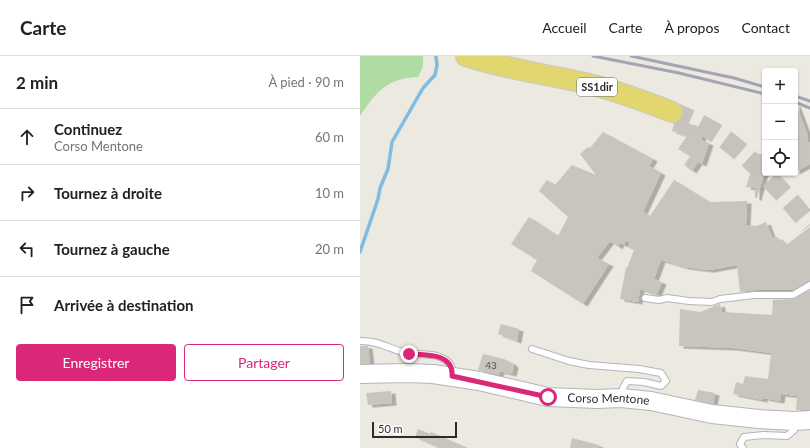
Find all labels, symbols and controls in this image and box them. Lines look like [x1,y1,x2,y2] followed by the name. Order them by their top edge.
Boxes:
[20,16,66,39] text: Carte
[542,19,587,36] text: Accueil
[609,19,642,36] text: Carte
[664,19,719,36] text: À propos
[741,19,790,36] text: Contact
[762,68,798,176] map controls
[762,68,798,104] button: +
[16,72,58,93] text: 2 min
[269,74,344,90] text: À pied · 90 m
[577,78,617,96] road number: SS1dir
[762,104,798,140] button: −
[54,120,122,138] text: Continuez
[16,126,38,148] icon: ahead
[315,129,344,145] text: 60 m
[54,138,143,154] text: Corso Mentone
[762,140,798,176] button: locate
[16,182,38,204] icon: right
[54,184,162,202] text: Tournez à droite
[315,185,344,201] text: 10 m
[16,238,38,260] icon: left
[54,240,170,258] text: Tournez à gauche
[315,241,344,257] text: 20 m
[16,294,38,316] icon: arrive
[54,296,193,314] text: Arrivée à destination
[16,344,176,381] button: Enregistrer
[184,344,344,381] button: Partager
[400,345,418,363] route end
[485,359,497,371] house number: 43
[539,388,557,406] route start
[567,390,650,408] street label: Corso Mentone
[372,420,457,439] scale bar
[378,422,403,435] text: 50 m

